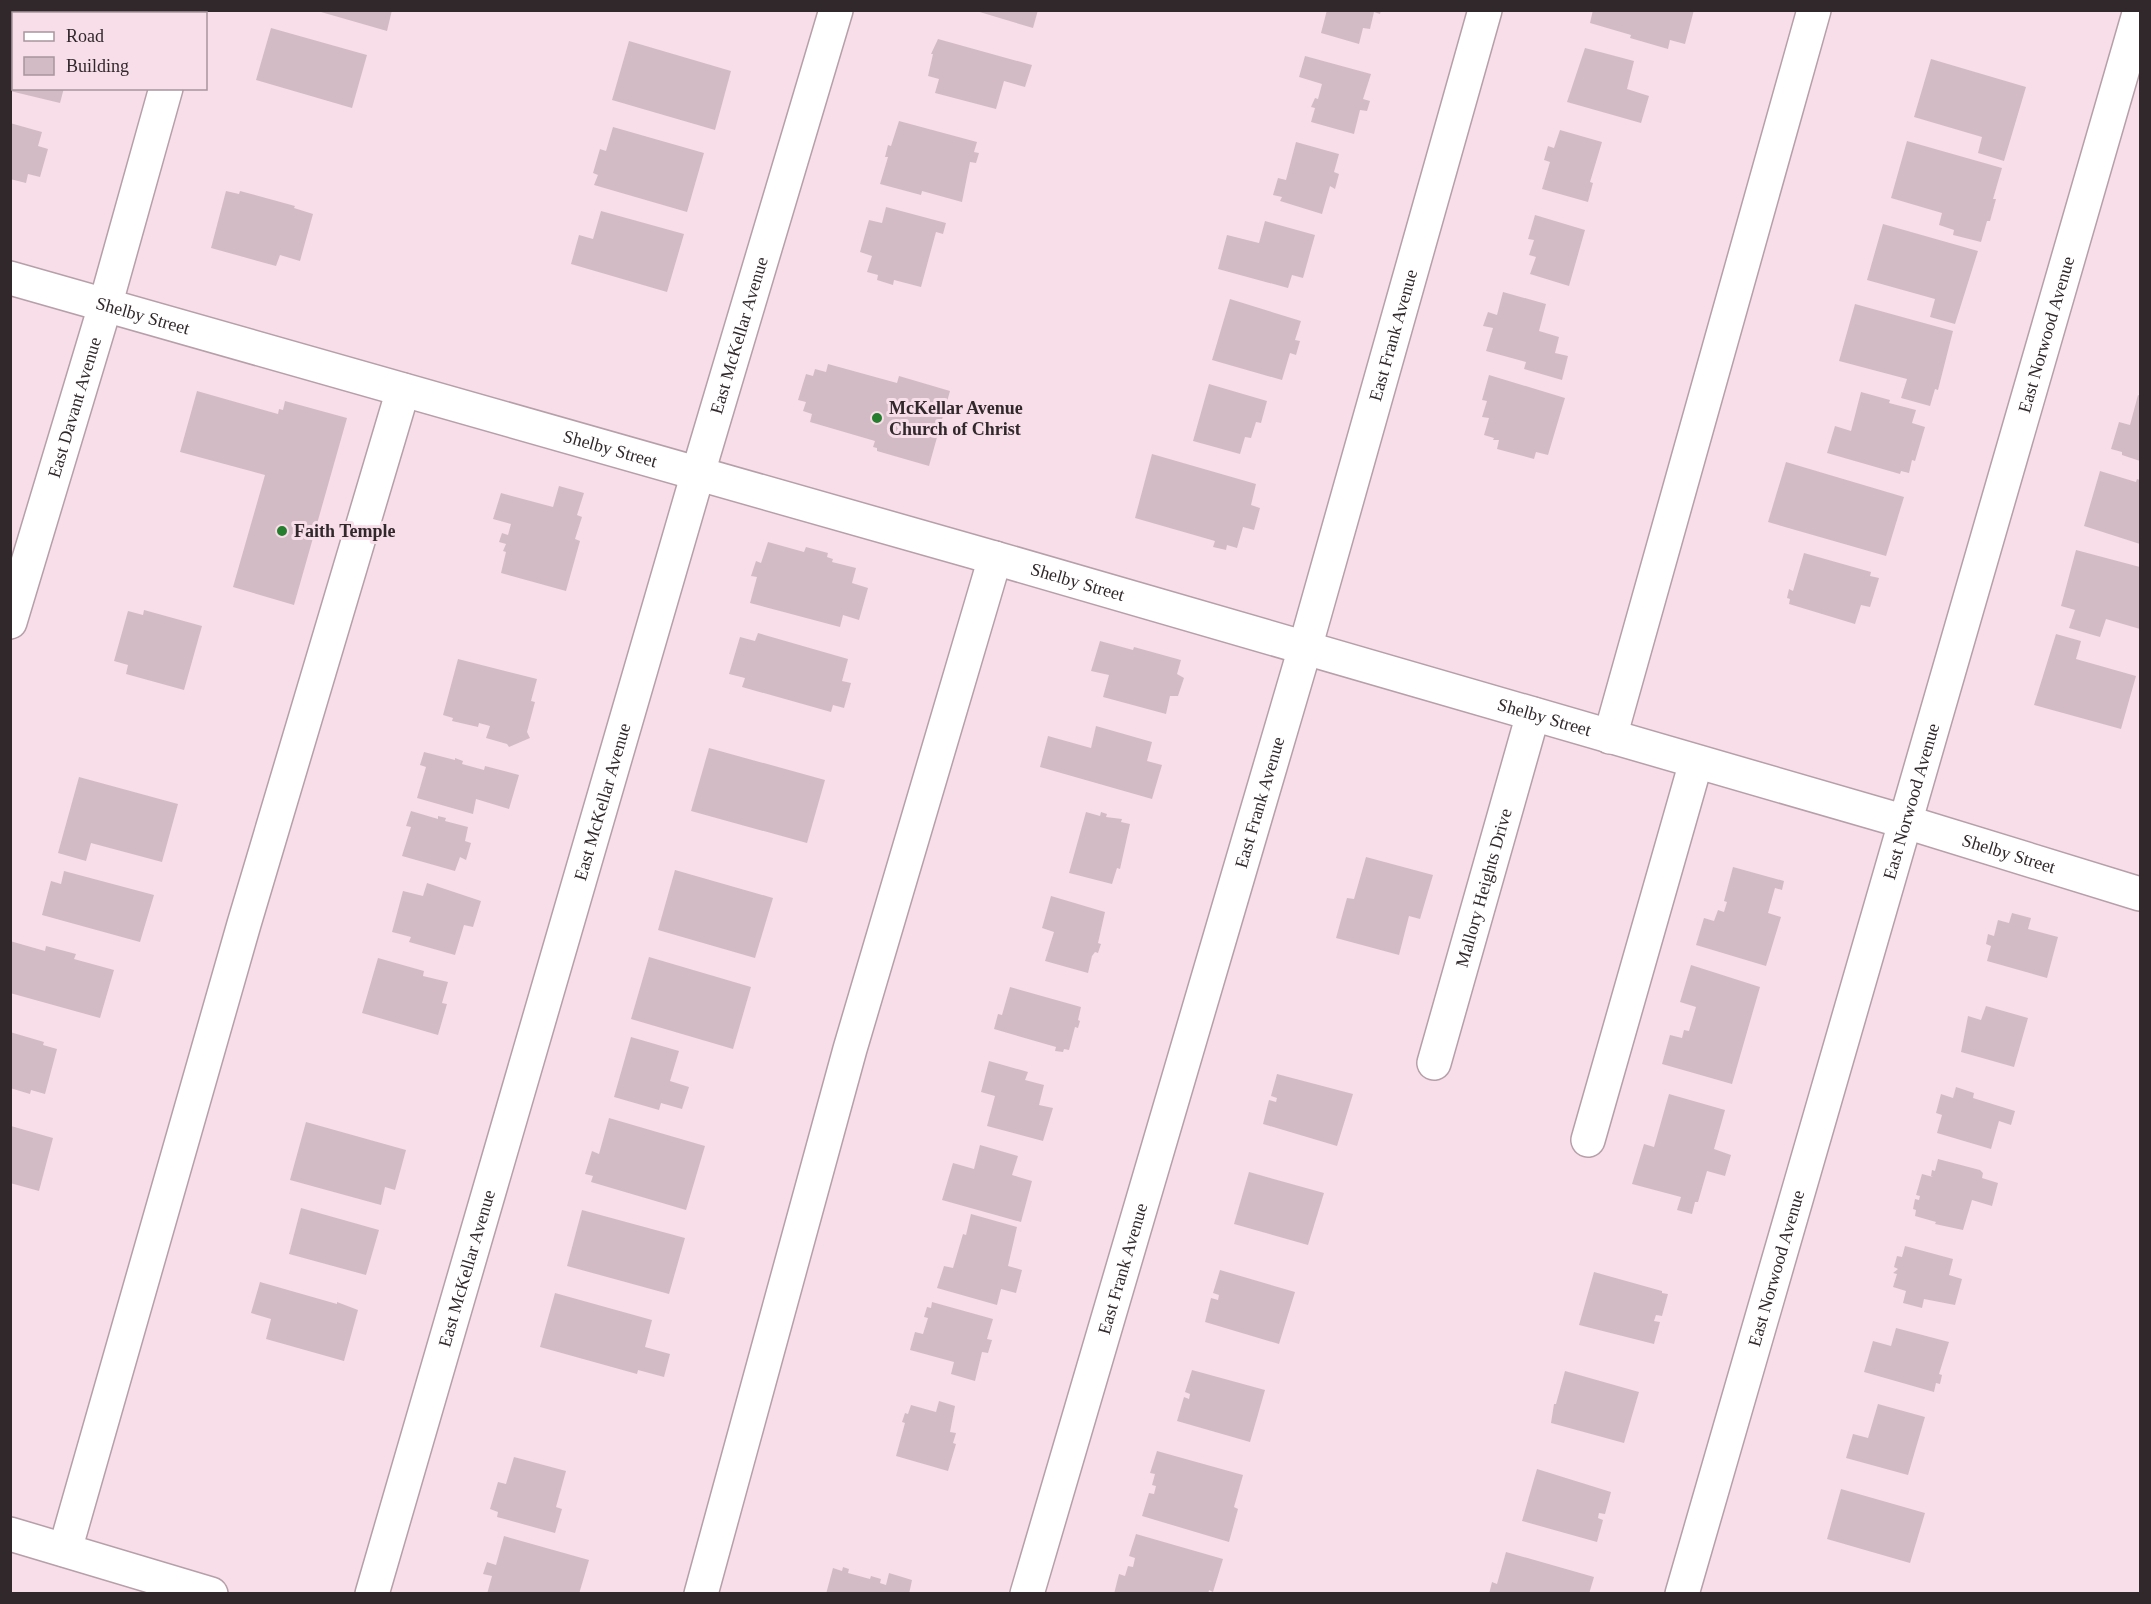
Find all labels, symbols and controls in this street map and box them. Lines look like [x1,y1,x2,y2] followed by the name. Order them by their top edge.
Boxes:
[12,12,207,90] legend
[66,26,104,46] text: Road
[66,56,129,76] text: Building
[2014,254,2078,415] street label: East Norwood Avenue
[706,255,772,416] street label: East McKellar Avenue
[1365,267,1421,403] street label: East Frank Avenue
[94,293,192,339] street label: Shelby Street
[44,335,105,480] street label: East Davant Avenue
[889,398,1023,439] place label: McKellar Avenue Church of Christ
[870,411,884,425] marker: McKellar Avenue Church of Christ
[561,426,659,471] street label: Shelby Street
[294,521,396,541] place label: Faith Temple
[275,524,289,538] marker: Faith Temple
[1028,559,1127,605] street label: Shelby Street
[1495,694,1594,740] street label: Shelby Street
[570,721,635,883] street label: East McKellar Avenue
[1879,721,1943,882] street label: East Norwood Avenue
[1231,735,1288,870] street label: East Frank Avenue
[1452,806,1516,970] street label: Mallory Heights Drive
[1960,830,2058,877] street label: Shelby Street
[434,1188,499,1349] street label: East McKellar Avenue
[1744,1188,1808,1349] street label: East Norwood Avenue
[1094,1201,1151,1337] street label: East Frank Avenue

